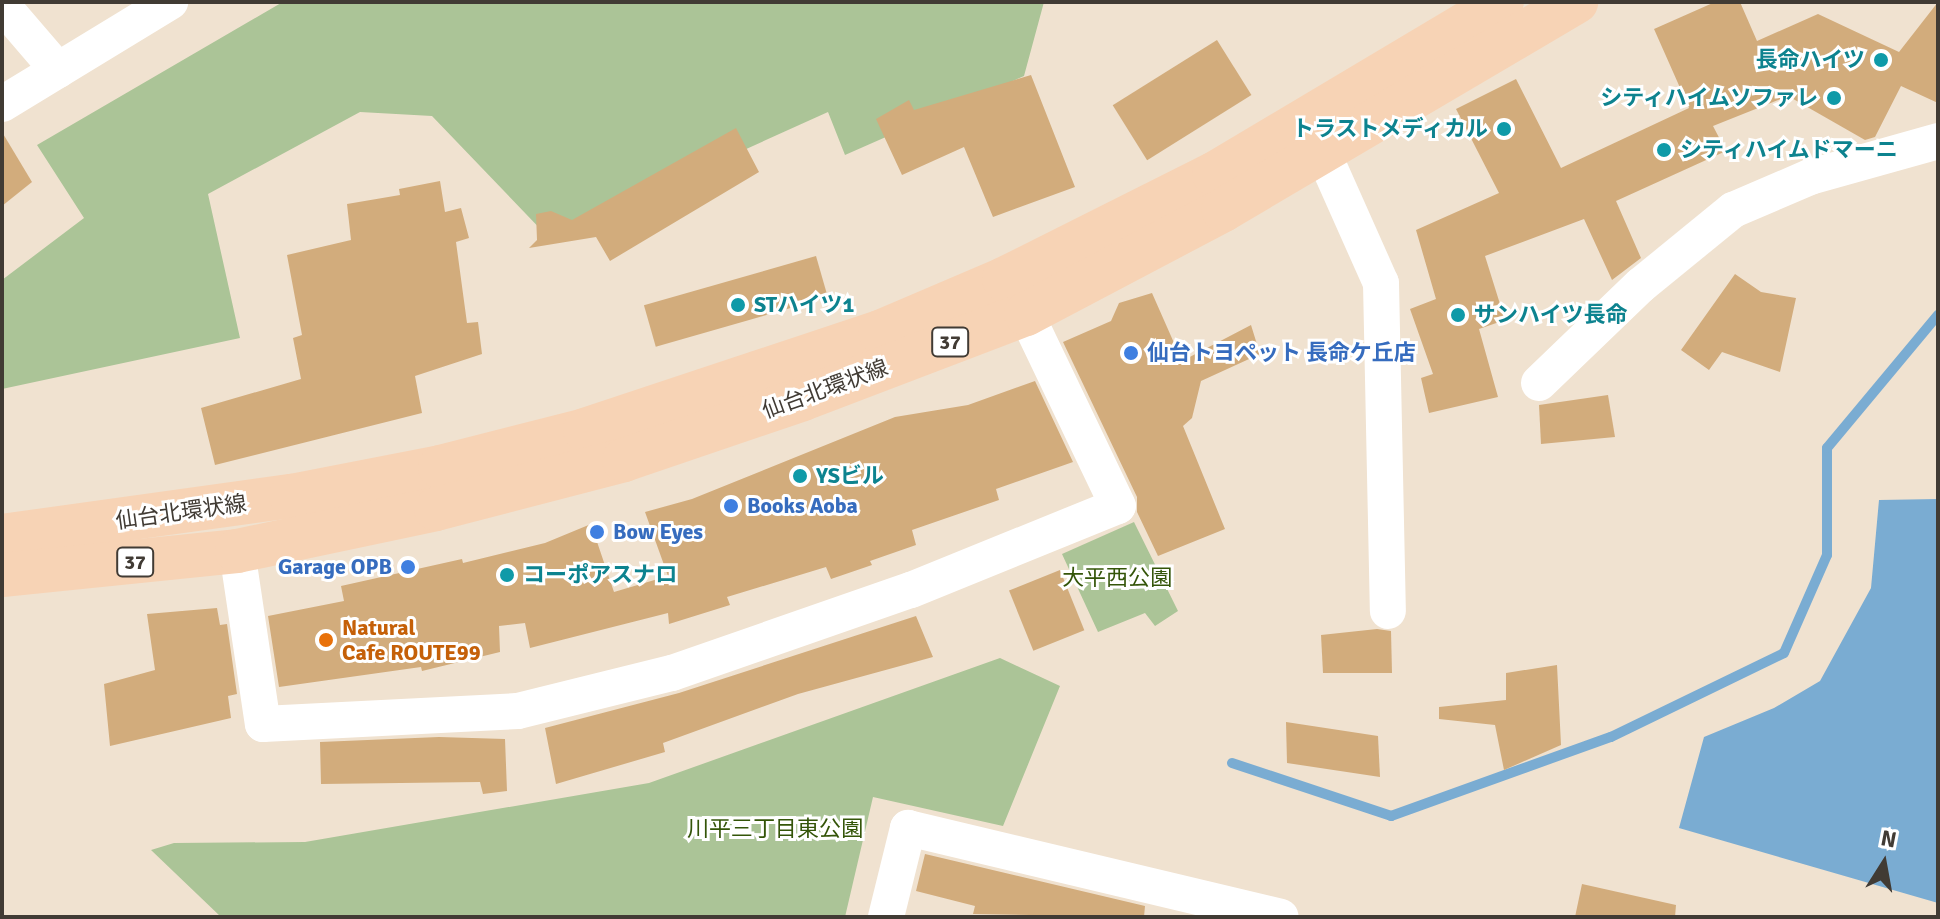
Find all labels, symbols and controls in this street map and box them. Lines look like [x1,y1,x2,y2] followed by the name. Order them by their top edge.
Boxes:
[1755,47,1865,73] place label: 長命ハイツ
[1872,51,1890,69] marker: 長命ハイツ
[1598,85,1818,111] place label: シティハイムソファレ
[1825,89,1843,107] marker: シティハイムソファレ
[1290,116,1488,142] place label: トラストメディカル
[1495,120,1513,138] marker: トラストメディカル
[1680,137,1900,163] place label: シティハイムドマーニ
[1655,141,1673,159] marker: シティハイムドマーニ
[754,292,855,318] place label: STハイツ1
[729,296,747,314] marker: STハイツ1
[1474,302,1628,328] place label: サンハイツ長命
[1449,306,1467,324] marker: サンハイツ長命
[930,326,970,358] road number: 37
[1147,340,1416,366] place label: 仙台トヨペット 長命ケ丘店
[1122,344,1140,362] marker: 仙台トヨペット 長命ケ丘店
[758,354,892,424] street label: 仙台北環状線
[816,463,884,489] place label: YSビル
[791,467,809,485] marker: YSビル
[114,490,248,534] street label: 仙台北環状線
[747,493,858,519] place label: Books Aoba
[722,497,740,515] marker: Books Aoba
[613,519,703,545] place label: Bow Eyes
[588,523,606,541] marker: Bow Eyes
[115,546,155,578] road number: 37
[278,554,392,580] place label: Garage OPB
[399,558,417,576] marker: Garage OPB
[523,562,677,588] place label: コーポアスナロ
[1062,565,1172,591] park label: 大平西公園
[498,566,516,584] marker: コーポアスナロ
[342,614,481,666] place label: Natural Cafe ROUTE99
[317,631,335,649] marker: Natural Cafe ROUTE99
[687,816,863,842] park label: 川平三丁目東公園
[1844,823,1924,903] north arrow
[1879,824,1899,854] text: N

